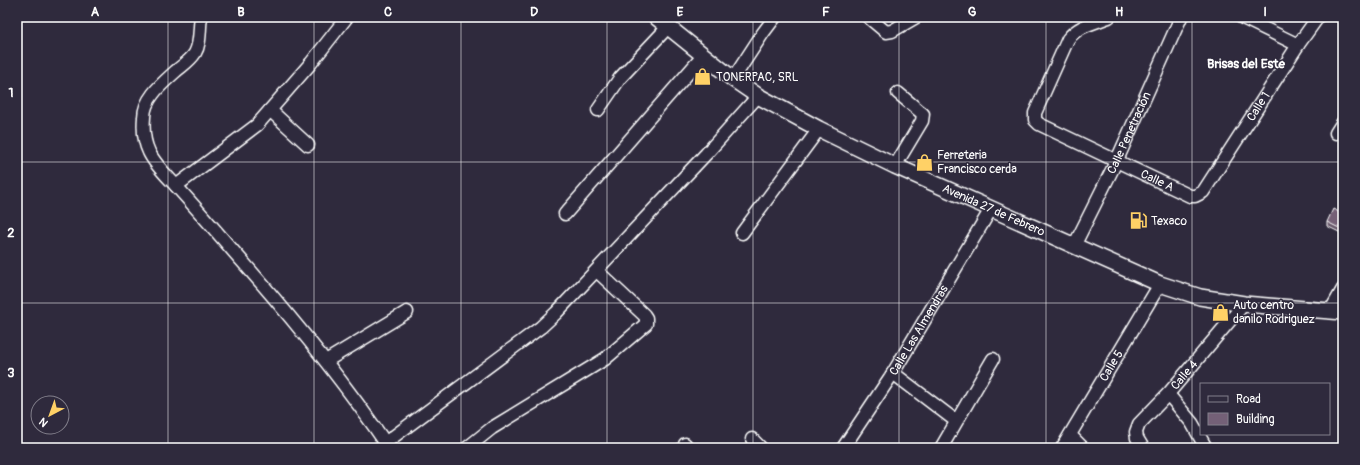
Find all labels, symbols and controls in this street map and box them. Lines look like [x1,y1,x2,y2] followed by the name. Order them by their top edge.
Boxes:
[91,4,100,20] text: A
[237,4,245,20] text: B
[384,4,392,20] text: C
[530,4,538,20] text: D
[677,4,684,20] text: E
[822,4,830,20] text: F
[968,4,977,20] text: G
[1115,4,1123,20] text: H
[1263,4,1267,20] text: I
[1207,56,1286,72] district label: Brisas del Este
[693,67,713,87] shop icon: TONERPAC, SRL
[716,70,799,85] place label: TONERPAC, SRL
[8,85,14,101] text: 1
[1104,89,1155,177] street label: Calle Penetración
[1244,89,1274,124] street label: Calle 1
[937,148,1017,177] place label: Ferreteria Francisco cerda
[914,152,934,172] shop icon: Ferreteria Francisco cerda
[1138,167,1176,195] street label: Calle A
[940,181,1048,240] street label: Avenida 27 de Febrero
[1128,211,1148,231] fuel station icon: Texaco
[1151,214,1188,229] place label: Texaco
[7,225,15,241] text: 2
[886,282,952,378] street label: Calle Las Almendras
[1233,298,1315,327] place label: Auto centro danilo Rodriguez
[1210,302,1230,322] shop icon: Auto centro danilo Rodriguez
[1097,348,1127,384] street label: Calle 5
[1168,357,1201,393] street label: Calle 4
[7,365,15,381] text: 3
[1200,383,1330,435] legend
[1236,392,1261,407] text: Road
[30,395,70,435] north arrow
[1236,412,1275,427] text: Building
[36,414,51,430] text: N

